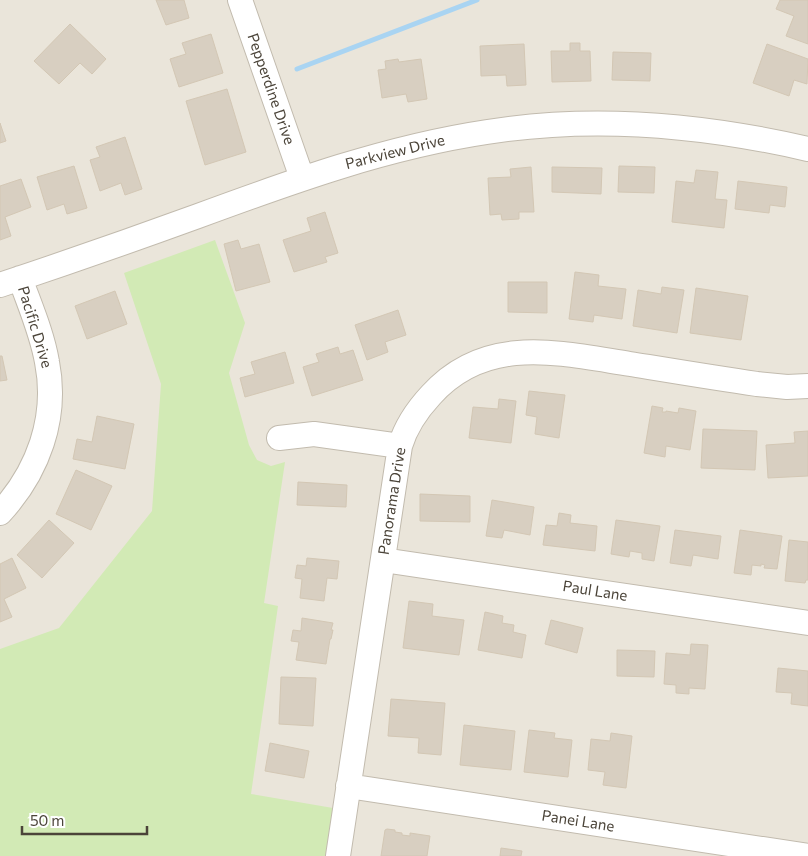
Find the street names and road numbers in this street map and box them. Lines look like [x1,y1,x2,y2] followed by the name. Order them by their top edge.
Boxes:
[244,31,299,147] street label: Pepperdine Drive
[343,130,446,172] street label: Parkview Drive
[15,284,57,370] street label: Pacific Drive
[374,446,408,556] street label: Panorama Drive
[562,576,629,604] street label: Paul Lane
[540,805,616,835] street label: Panei Lane

